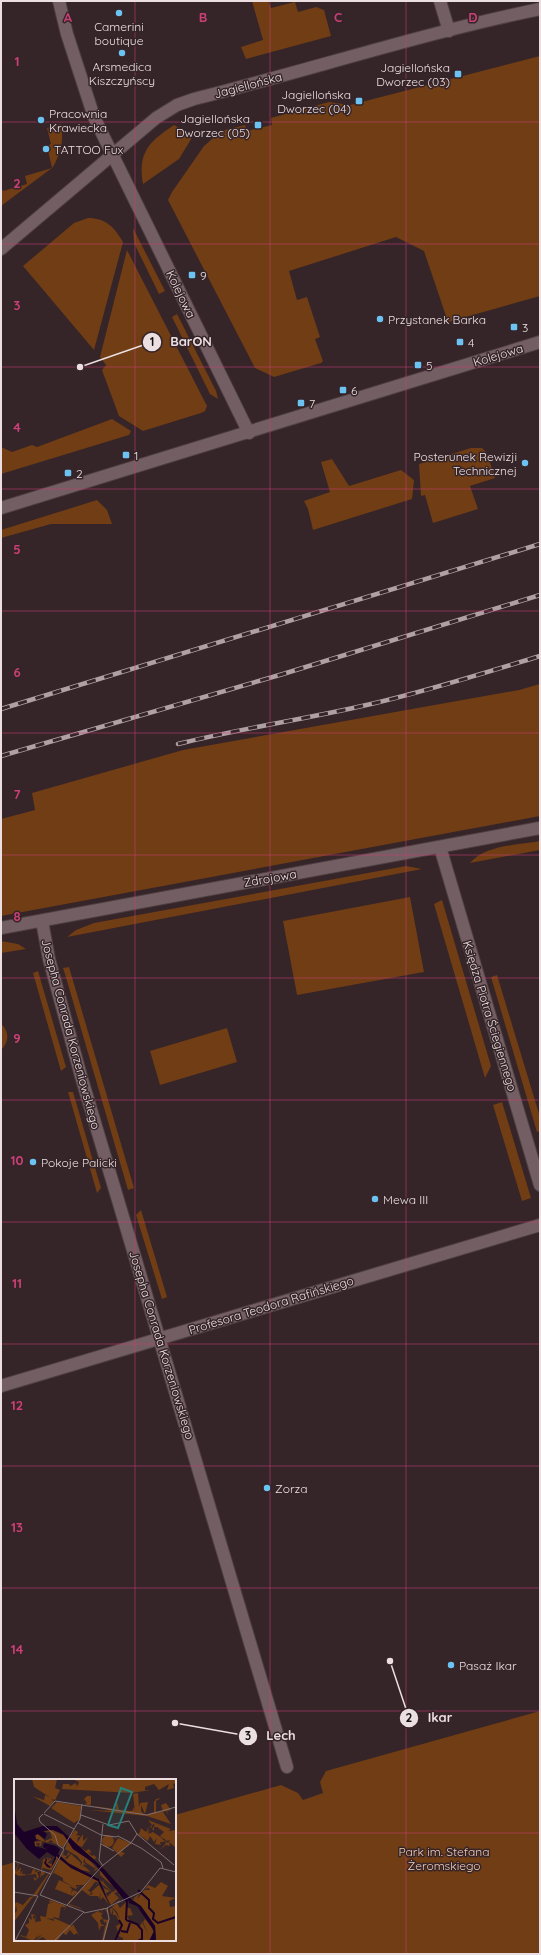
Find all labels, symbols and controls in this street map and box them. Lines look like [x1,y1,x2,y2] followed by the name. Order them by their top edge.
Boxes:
[114,8,124,18] marker: Camerini boutique
[64,9,73,25] text: A
[199,9,207,25] text: B
[334,9,342,25] text: C
[468,9,478,25] text: D
[94,19,144,48] place label: Camerini boutique
[117,48,127,58] marker: Arsmedica Kiszczyńscy
[14,53,20,69] text: 1
[89,59,155,88] place label: Arsmedica Kiszczyńscy
[376,60,450,89] place label: Jagiellońska Dworzec (03)
[212,69,284,101] street label: Jagiellońska
[453,69,463,79] marker: Jagiellońska Dworzec (03)
[277,87,351,116] place label: Jagiellońska Dworzec (04)
[354,96,364,106] marker: Jagiellońska Dworzec (04)
[49,106,107,135] place label: Pracownia Krawiecka
[176,111,250,140] place label: Jagiellońska Dworzec (05)
[36,115,46,125] marker: Pracownia Krawiecka
[253,120,263,130] marker: Jagiellońska Dworzec (05)
[54,142,124,157] place label: TATTOO Fux
[41,144,51,154] marker: TATTOO Fux
[13,175,21,191] text: 2
[163,268,199,320] street label: Kolejowa
[200,268,207,283] place label: 9
[187,270,197,280] marker: 9
[14,297,21,313] text: 3
[388,312,486,327] place label: Przystanek Barka
[375,314,385,324] marker: Przystanek Barka
[522,320,528,335] place label: 3
[509,322,519,332] marker: 3
[142,329,219,354] callout: BarON
[170,333,212,349] text: BarON
[150,334,154,349] text: 1
[468,335,474,350] place label: 4
[455,337,465,347] marker: 4
[471,340,525,370] street label: Kolejowa
[426,358,433,373] place label: 5
[413,360,423,370] marker: 5
[351,383,358,398] place label: 6
[338,385,348,395] marker: 6
[309,396,315,411] place label: 7
[296,398,306,408] marker: 7
[13,419,21,435] text: 4
[134,448,138,463] place label: 1
[414,449,517,478] place label: Posterunek Rewizji Technicznej
[121,450,131,460] marker: 1
[520,458,530,468] marker: Posterunek Rewizji Technicznej
[76,466,83,481] place label: 2
[63,468,73,478] marker: 2
[13,541,21,557] text: 5
[13,664,21,680] text: 6
[13,786,21,802] text: 7
[242,866,298,890] street label: Zdrojowa
[13,908,21,924] text: 8
[38,937,104,1131] street label: Josepha Conrada Korzeniowskiego
[460,939,520,1093] street label: Księdza Piotra Ściegiennego
[13,1030,21,1046] text: 9
[10,1152,24,1168] text: 10
[41,1155,117,1170] place label: Pokoje Palicki
[28,1157,38,1167] marker: Pokoje Palicki
[383,1192,428,1207] place label: Mewa III
[370,1194,380,1204] marker: Mewa III
[126,1249,198,1441] street label: Josepha Conrada Korzeniowskiego
[187,1273,355,1337] street label: Profesora Teodora Rafińskiego
[12,1275,22,1291] text: 11
[11,1397,23,1413] text: 12
[275,1481,308,1496] place label: Zorza
[262,1483,272,1493] marker: Zorza
[11,1519,23,1535] text: 13
[11,1641,24,1657] text: 14
[459,1658,517,1673] place label: Pasaż Ikar
[446,1660,456,1670] marker: Pasaż Ikar
[399,1705,460,1730] callout: Ikar
[428,1709,453,1725] text: Ikar
[406,1710,413,1725] text: 2
[238,1723,304,1748] callout: Lech
[266,1727,296,1743] text: Lech
[245,1728,251,1743] text: 3
[14,1779,176,1941] inset map
[399,1844,489,1873] park label: Park im. Stefana Żeromskiego

